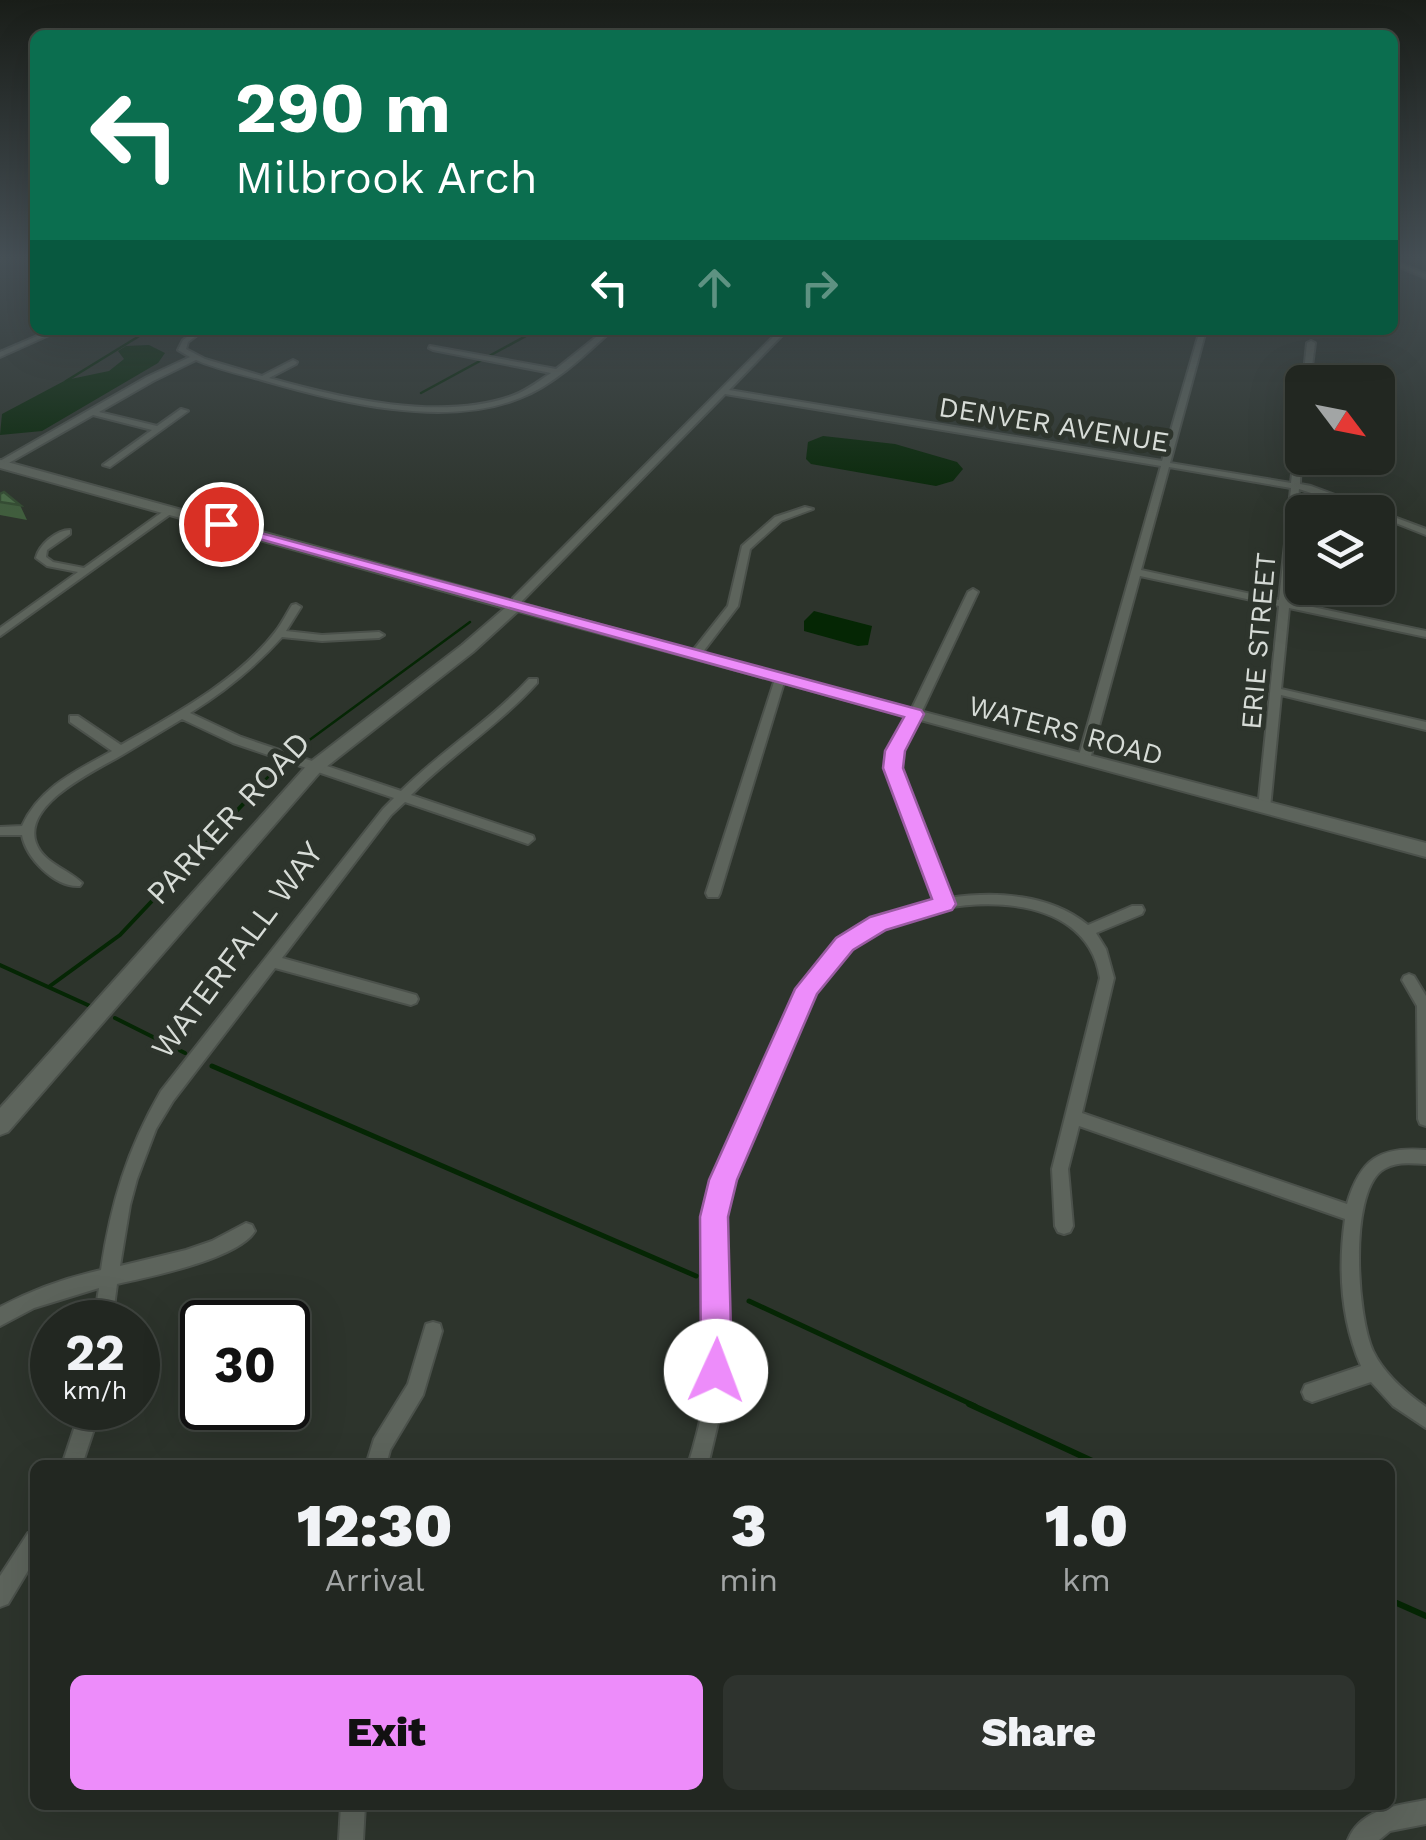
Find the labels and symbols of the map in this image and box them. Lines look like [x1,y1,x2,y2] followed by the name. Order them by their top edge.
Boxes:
[1285,365,1395,475] north arrow
[936,390,1171,459] street label: DENVER AVENUE
[179,482,264,567] pin
[1234,551,1283,731] street label: ERIE STREET
[965,689,1167,772] street label: WATERS ROAD
[138,724,318,912] street label: PARKER ROAD
[143,834,331,1066] street label: WATERFALL WAY
[180,1300,310,1430] speed limit sign: 30
[664,1319,768,1423] position arrow

